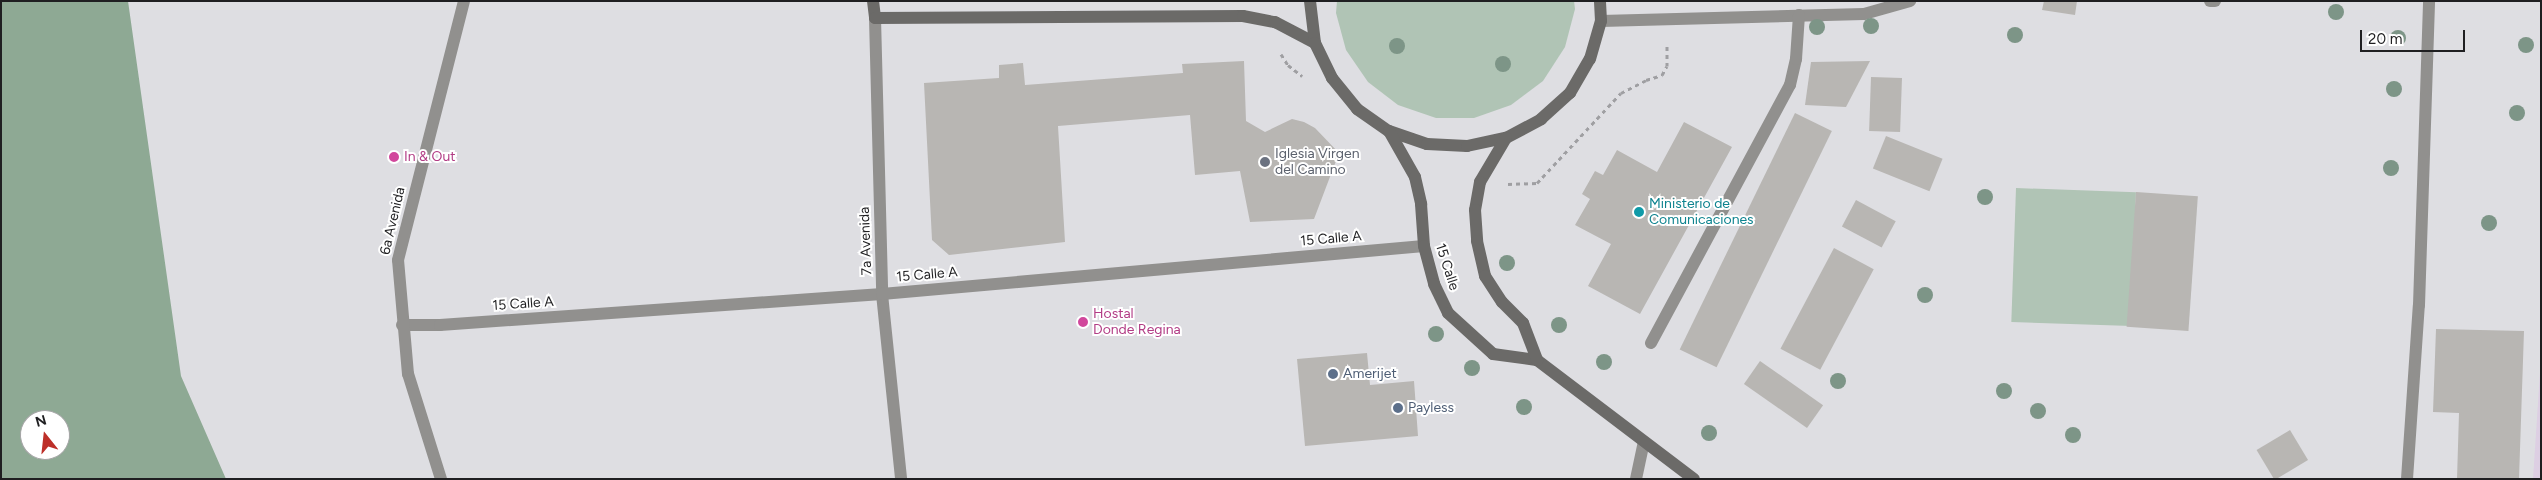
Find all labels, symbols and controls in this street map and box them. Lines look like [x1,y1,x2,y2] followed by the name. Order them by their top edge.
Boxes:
[2362,20,2467,52] scale bar
[2368,30,2402,48] text: 20 m
[1275,146,1359,178] place label: Iglesia Virgen del Camino
[404,149,456,165] place label: In & Out
[388,151,400,163] marker: In & Out
[1259,156,1271,168] marker: Iglesia Virgen del Camino
[377,185,409,257] street label: 6a Avenida
[1649,196,1754,228] place label: Ministerio de Comunicaciones
[856,206,876,276] street label: 7a Avenida
[1633,206,1645,218] marker: Ministerio de Comunicaciones
[1300,228,1362,250] street label: 15 Calle A
[1432,241,1462,293] street label: 15 Calle
[896,264,958,286] street label: 15 Calle A
[492,293,554,315] street label: 15 Calle A
[1093,306,1181,338] place label: Hostal Donde Regina
[1077,316,1089,328] marker: Hostal Donde Regina
[1343,366,1397,382] place label: Amerijet
[1327,368,1339,380] marker: Amerijet
[1408,400,1454,416] place label: Payless
[1392,402,1404,414] marker: Payless
[20,410,70,460] north arrow
[33,411,49,431] text: N

